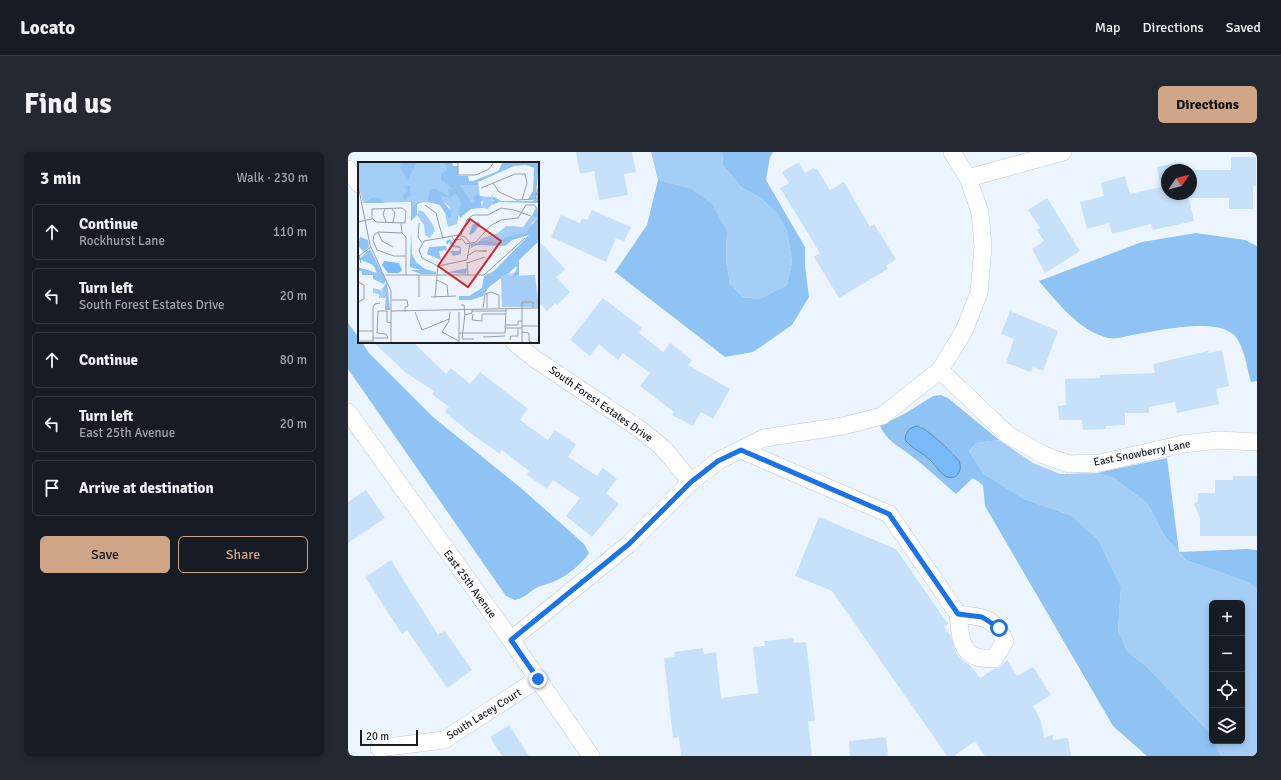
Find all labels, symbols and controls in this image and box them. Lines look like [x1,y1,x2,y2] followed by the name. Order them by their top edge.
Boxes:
[20,16,75,40] text: Locato
[1095,19,1121,36] text: Map
[1143,19,1204,36] text: Directions
[1226,19,1261,36] text: Saved
[1158,86,1257,123] button: Directions
[24,87,112,121] text: Find us
[358,162,539,343] inset map
[1161,164,1197,200] north arrow
[40,168,81,189] text: 3 min
[237,170,308,186] text: Walk · 230 m
[79,215,138,233] text: Continue
[41,221,63,243] icon: ahead
[273,224,307,240] text: 110 m
[79,233,165,249] text: Rockhurst Lane
[79,279,133,297] text: Turn left
[41,285,63,307] icon: left
[280,288,307,304] text: 20 m
[79,297,225,313] text: South Forest Estates Drive
[41,349,63,371] icon: ahead
[79,351,138,369] text: Continue
[280,352,307,368] text: 80 m
[547,363,655,445] street label: South Forest Estates Drive
[79,407,133,425] text: Turn left
[41,413,63,435] icon: left
[280,416,307,432] text: 20 m
[79,425,175,441] text: East 25th Avenue
[1092,437,1192,469] street label: East Snowberry Lane
[41,477,63,499] icon: arrive
[79,479,214,497] text: Arrive at destination
[40,536,170,573] button: Save
[178,536,308,573] button: Share
[441,547,499,621] street label: East 25th Avenue
[1209,600,1245,744] map controls
[1209,600,1245,636] button: +
[990,619,1008,637] route start
[1209,636,1245,672] button: −
[529,670,547,688] route end
[1209,672,1245,708] button: locate
[444,686,524,742] street label: South Lacey Court
[1209,708,1245,744] button: layers
[360,728,418,747] scale bar
[366,730,389,743] text: 20 m

